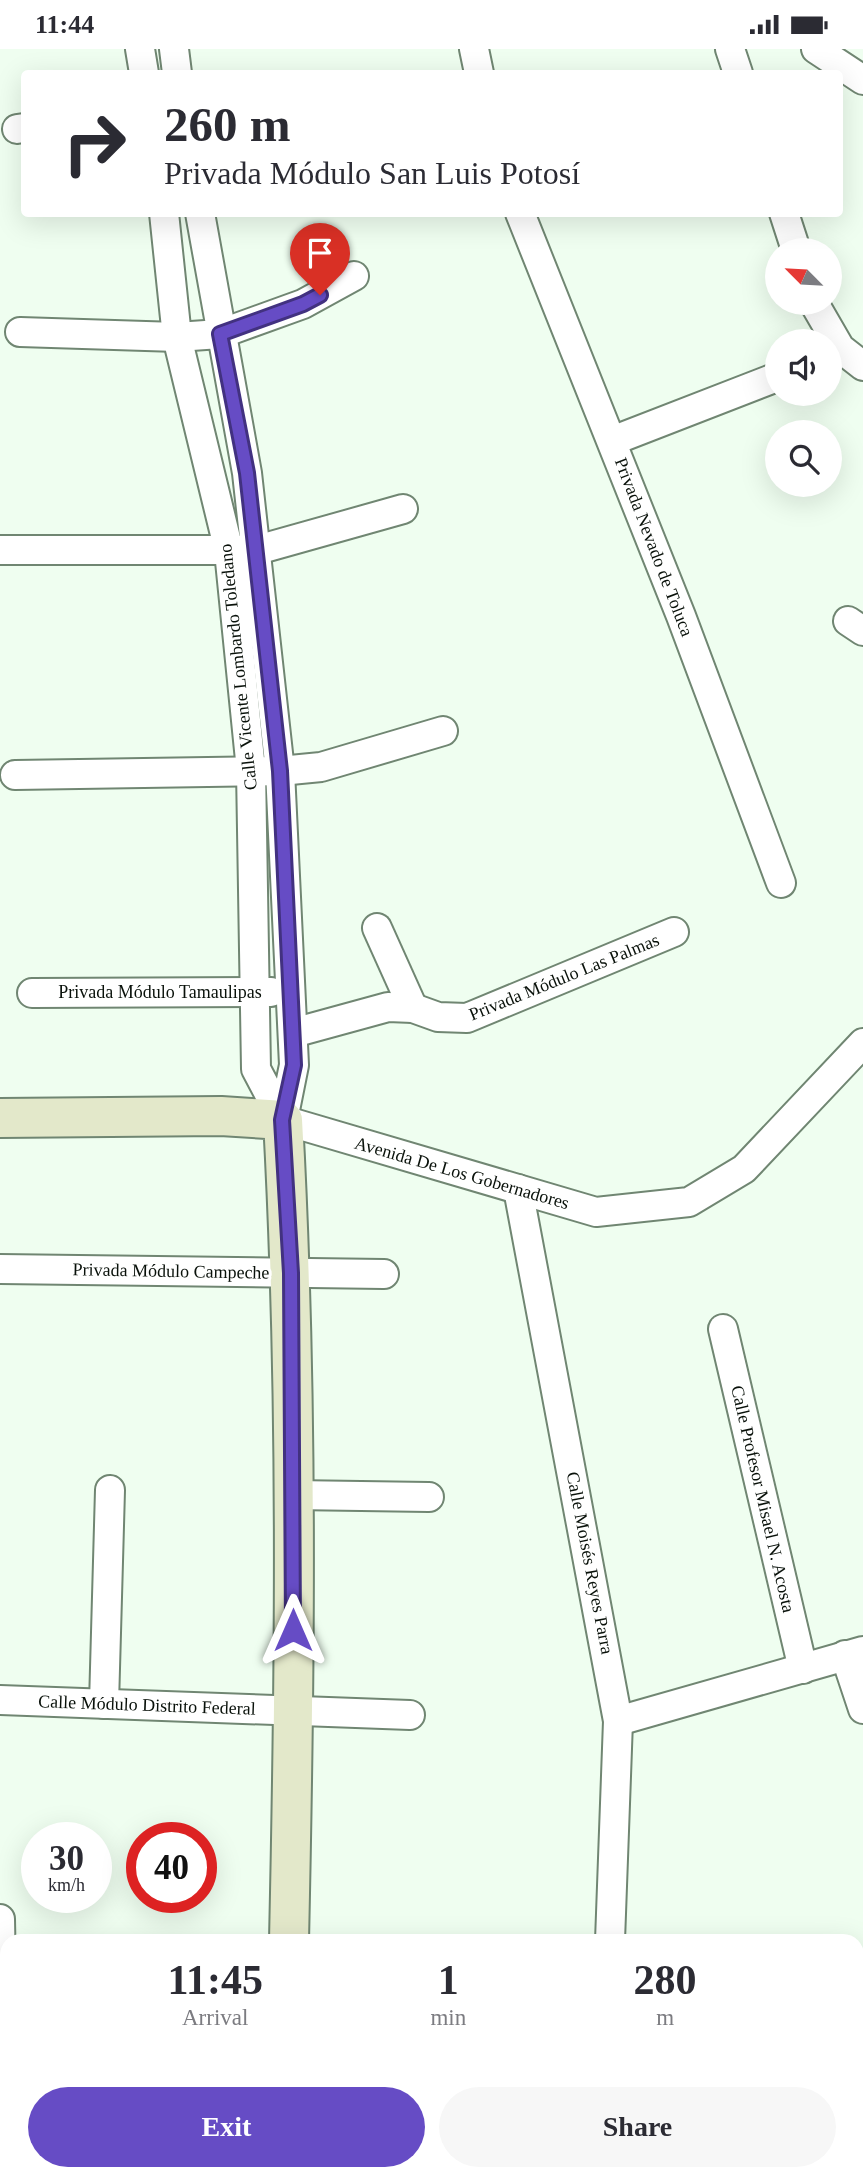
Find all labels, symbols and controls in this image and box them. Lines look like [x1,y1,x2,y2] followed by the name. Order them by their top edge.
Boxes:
[35,10,94,39] text: 11:44
[164,97,291,152] text: 260 m
[49,98,140,189] icon: right
[164,155,580,191] text: Privada Módulo San Luis Potosí
[290,223,350,295] pin
[301,234,339,272] icon: arrive
[765,238,842,315] north arrow
[765,238,842,497] map controls
[765,329,842,406] button: sound
[765,420,842,497] button: search
[611,455,697,639] street label: Privada Nevado de Toluca
[215,543,261,791] street label: Calle Vicente Lombardo Toledano
[466,930,662,1024] street label: Privada Módulo Las Palmas
[58,982,262,1002] street label: Privada Módulo Tamaulipas
[352,1133,572,1213] street label: Avenida De Los Gobernadores
[72,1259,270,1283] street label: Privada Módulo Campeche
[727,1384,799,1615] street label: Calle Profesor Misael N. Acosta
[562,1470,618,1656] street label: Calle Moisés Reyes Parra
[256,1593,330,1667] position arrow
[38,1691,256,1719] street label: Calle Módulo Distrito Federal
[126,1822,217,1913] speed limit sign: 40
[49,1839,84,1878] text: 30
[48,1875,85,1895] text: km/h
[167,1957,263,2003] text: 11:45
[438,1957,459,2003] text: 1
[634,1957,697,2003] text: 280
[182,2005,248,2030] text: Arrival
[430,2005,466,2030] text: min
[656,2005,674,2030] text: m
[28,2087,425,2167] button: Exit
[439,2087,836,2167] button: Share

